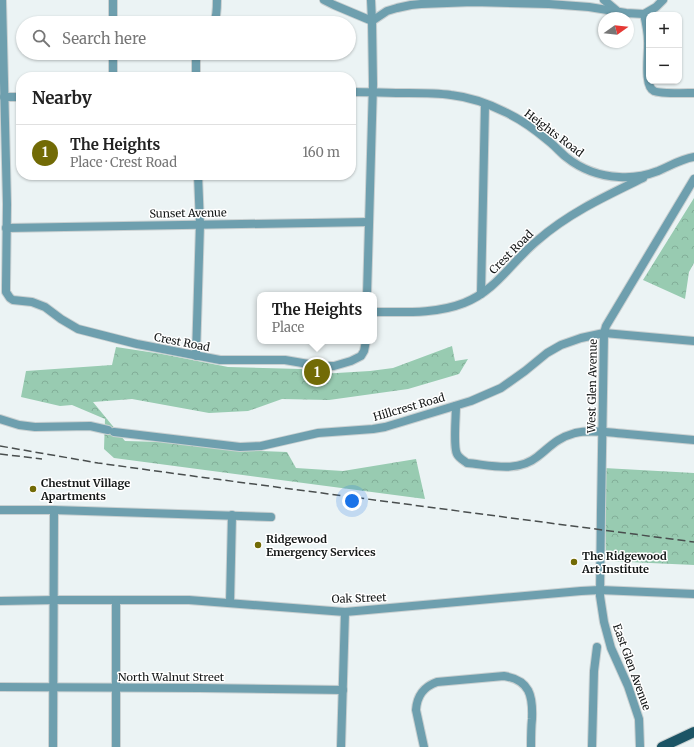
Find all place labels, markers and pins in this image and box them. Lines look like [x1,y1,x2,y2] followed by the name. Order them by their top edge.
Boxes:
[304,357,330,387] pin: 1
[40,476,130,503] place label: Chestnut Village Apartments
[28,484,38,494] marker: Chestnut Village Apartments
[266,532,376,559] place label: Ridgewood Emergency Services
[253,540,263,550] marker: Ridgewood Emergency Services
[581,549,667,576] place label: The Ridgewood Art Institute
[569,557,579,567] marker: The Ridgewood Art Institute

